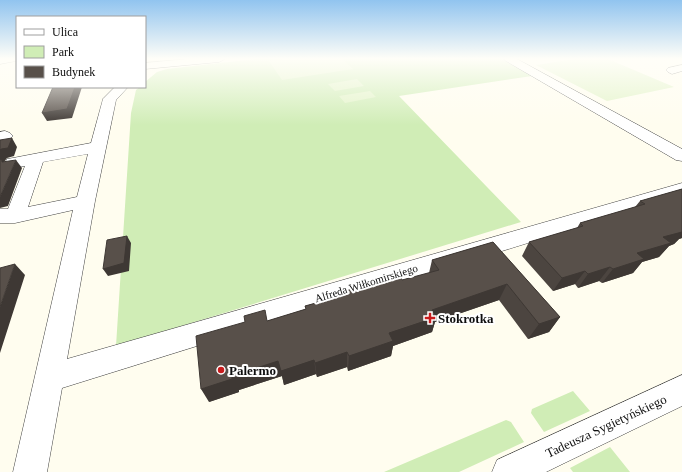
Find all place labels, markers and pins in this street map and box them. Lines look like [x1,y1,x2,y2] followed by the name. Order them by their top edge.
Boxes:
[438,311,494,326] place label: Stokrotka
[425,313,435,323] marker: Stokrotka
[229,363,276,378] place label: Palermo
[216,365,226,375] marker: Palermo

